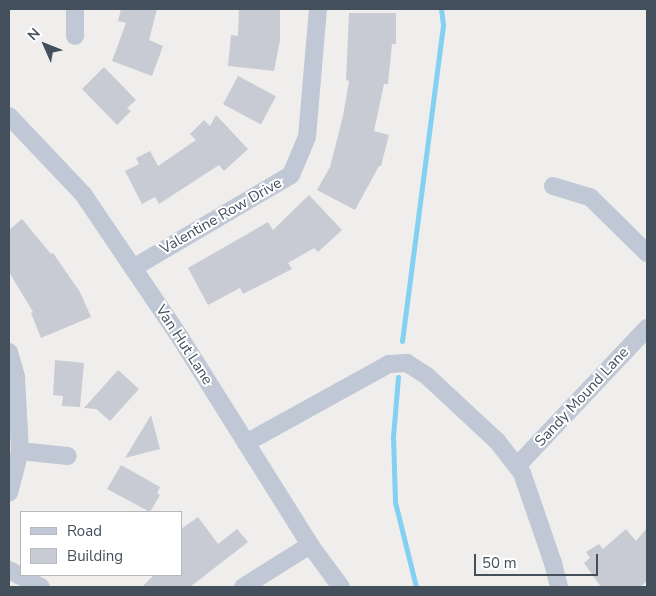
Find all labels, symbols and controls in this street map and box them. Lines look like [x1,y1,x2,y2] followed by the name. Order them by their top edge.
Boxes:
[20,20,70,70] north arrow
[23,24,44,45] text: N
[157,174,285,258] street label: Valentine Row Drive
[152,302,216,388] street label: Van Hut Lane
[531,344,633,450] street label: Sandy Mound Lane
[20,511,182,576] legend
[67,521,102,541] text: Road
[476,544,600,576] scale bar
[67,546,123,566] text: Building
[482,553,517,573] text: 50 m

